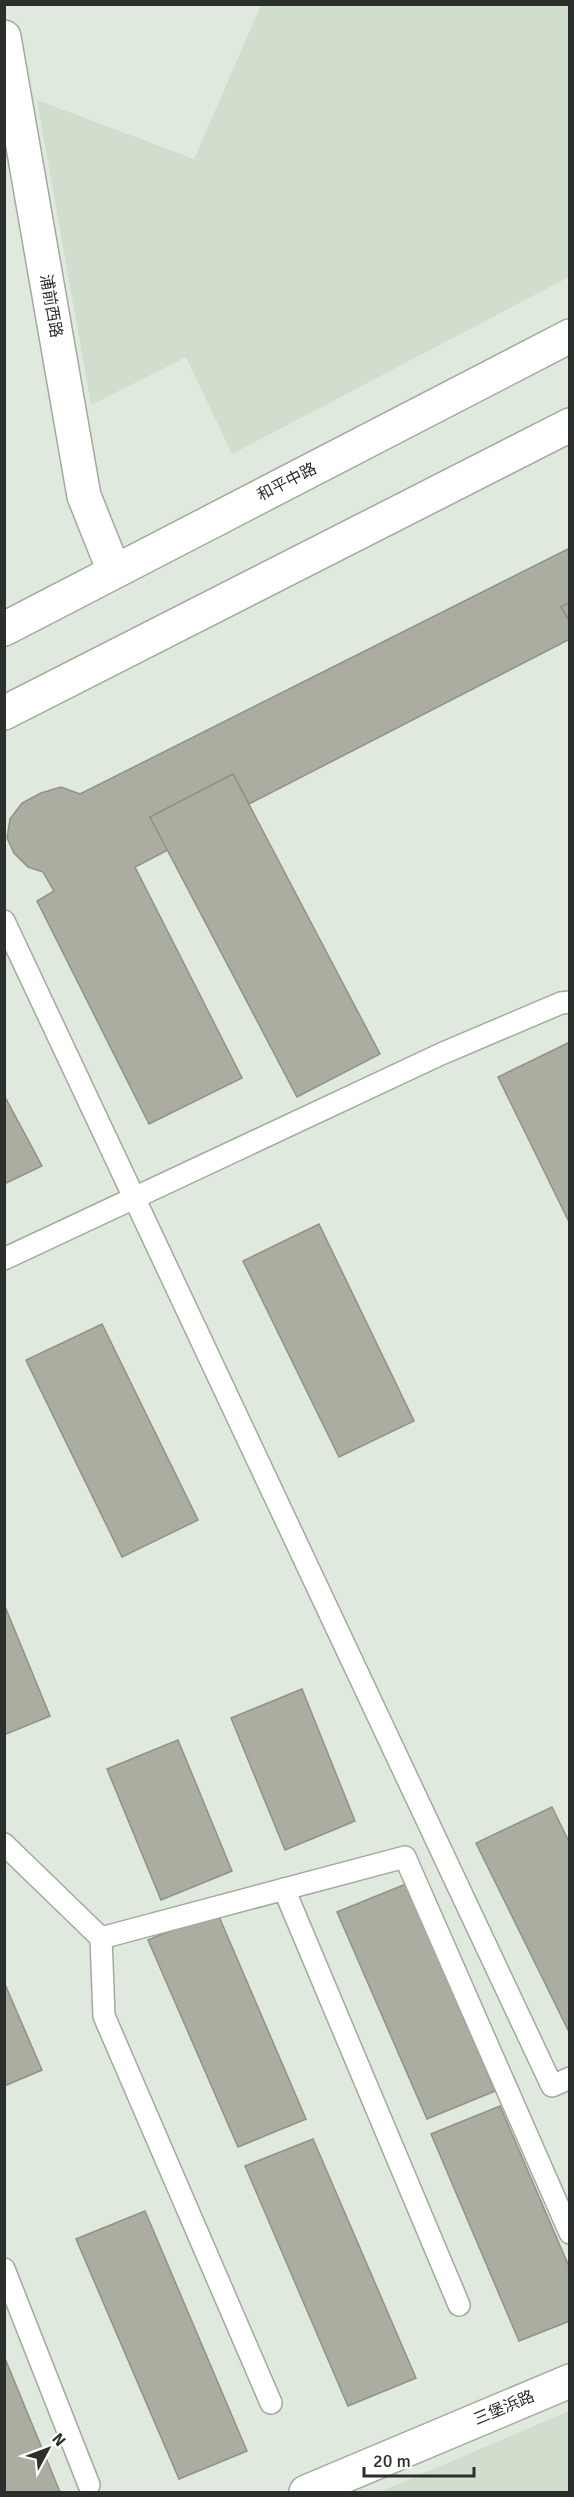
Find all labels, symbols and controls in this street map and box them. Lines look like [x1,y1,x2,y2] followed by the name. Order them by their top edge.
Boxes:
[36,273,66,339] street label: 浦前西路
[254,459,320,505] street label: 和平中路
[471,2386,537,2430] street label: 三堡浜路
[18,2419,78,2479] north arrow
[47,2429,70,2451] text: N
[364,2440,474,2478] scale bar
[373,2450,411,2472] text: 20 m

